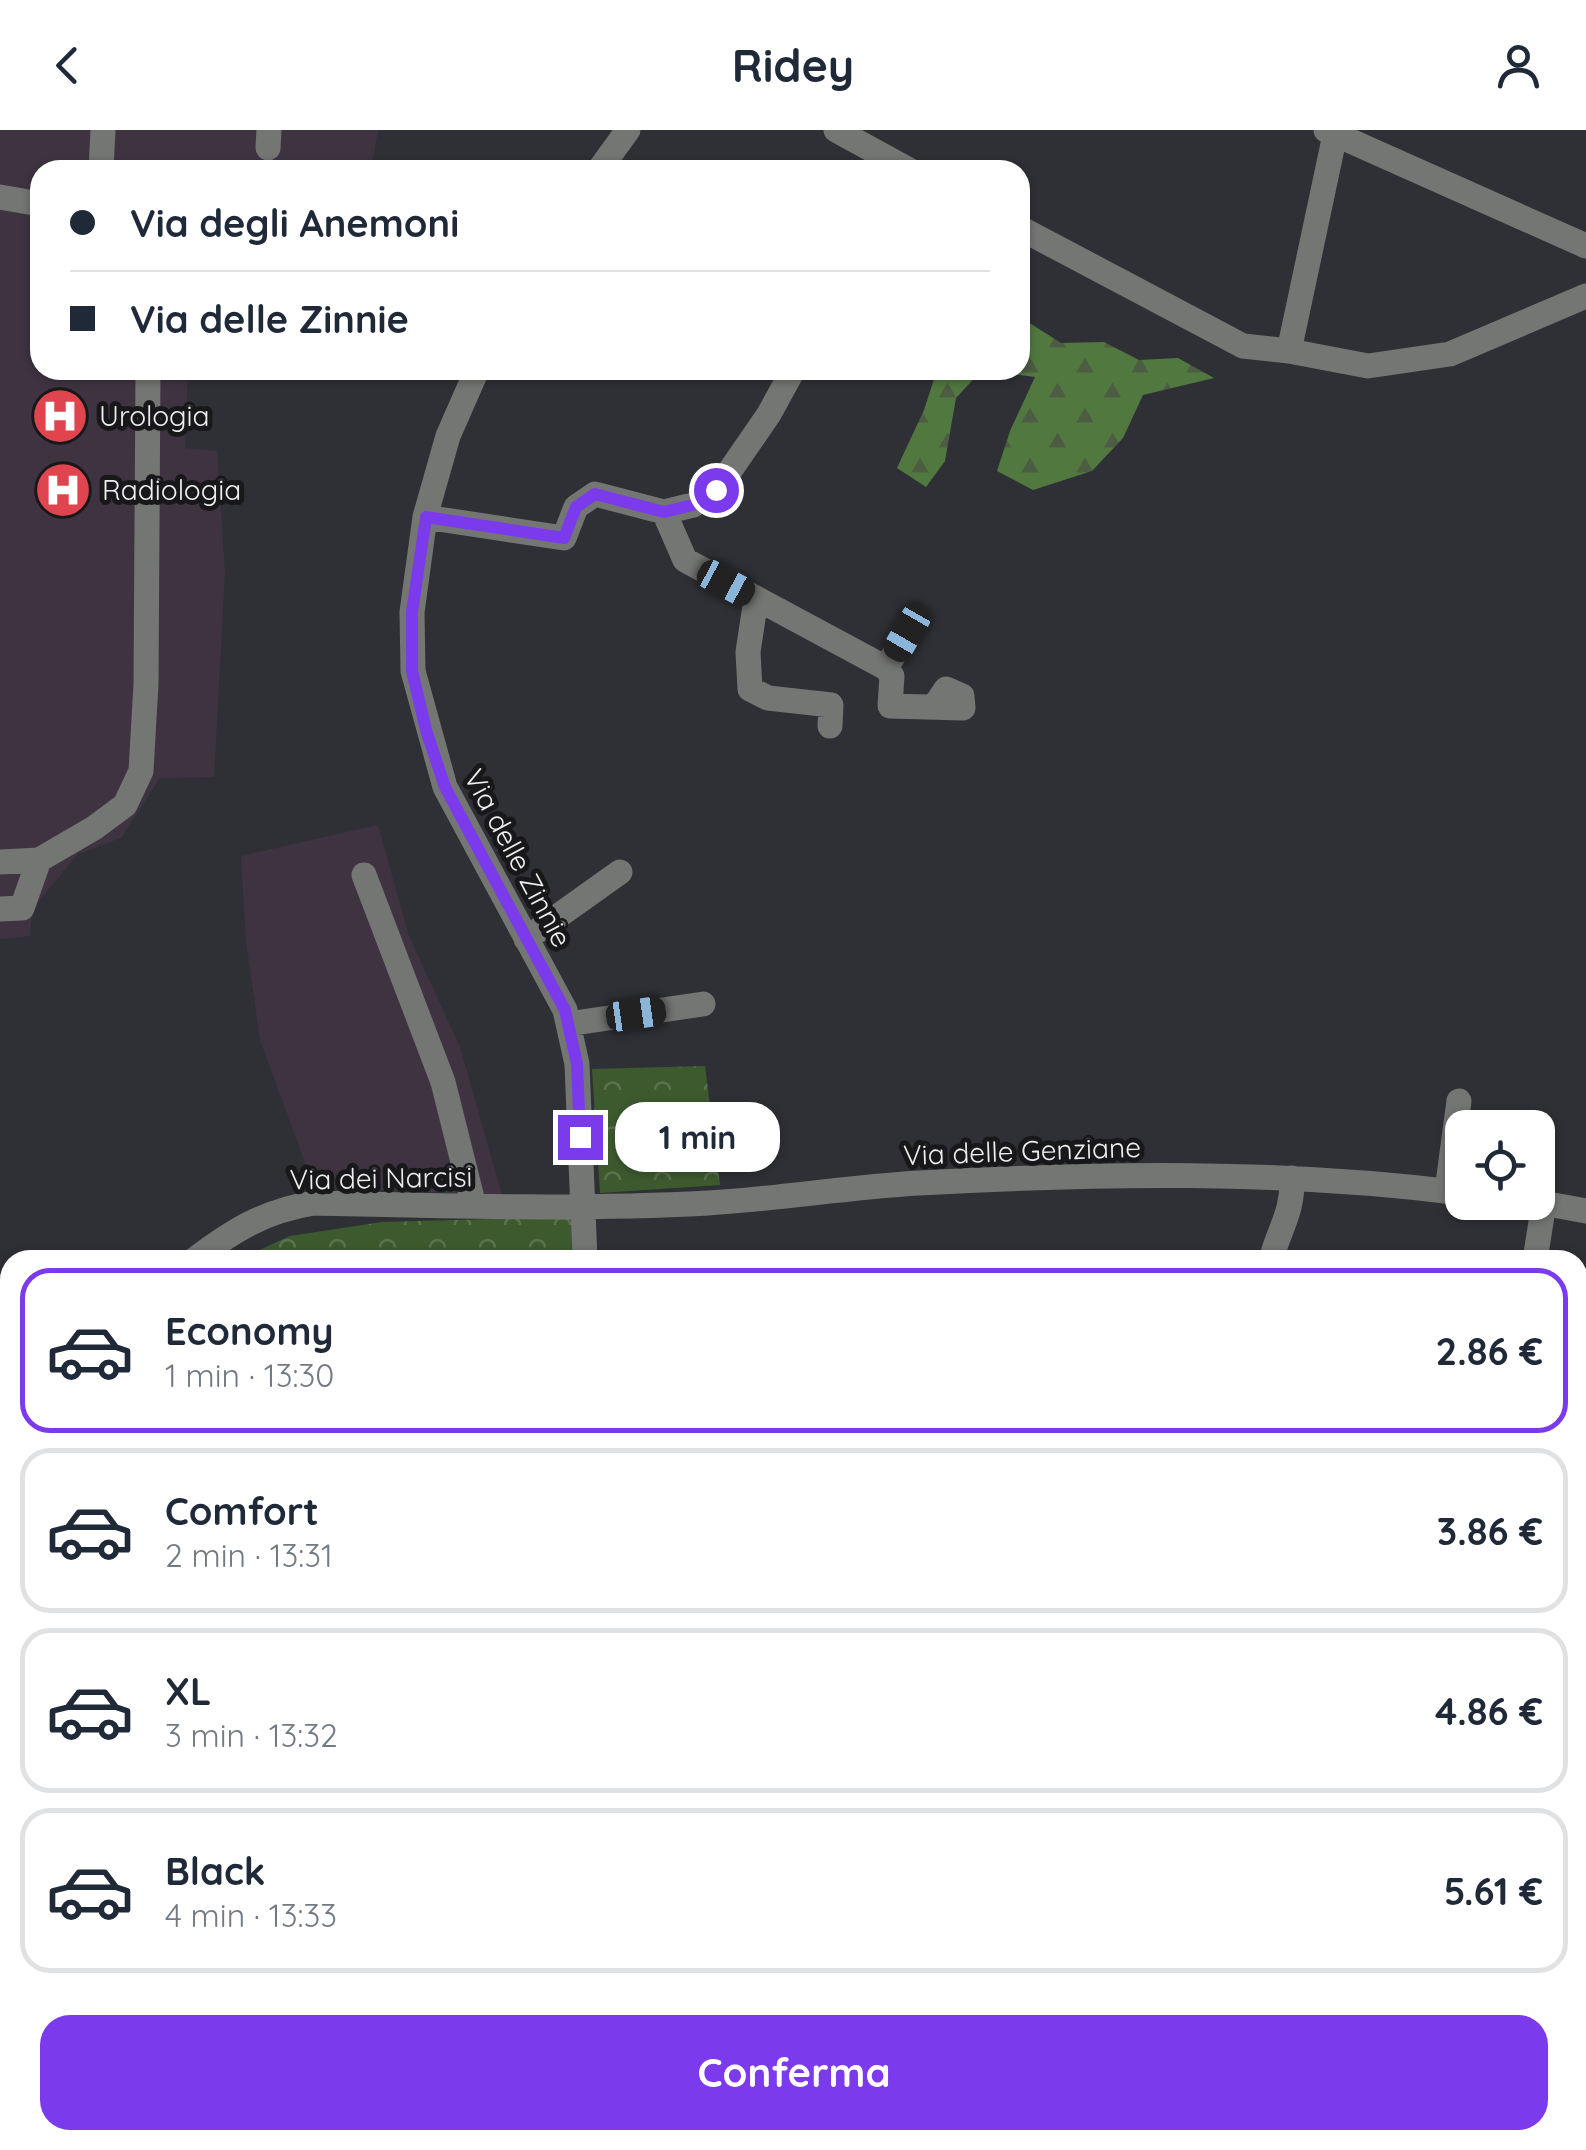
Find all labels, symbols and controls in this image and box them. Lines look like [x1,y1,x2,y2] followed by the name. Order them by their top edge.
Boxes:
[732,37,854,93] text: Ridey
[40,38,95,93] icon: back
[1491,38,1546,93] icon: person
[130,199,459,247] text: Via degli Anemoni
[130,295,409,343] text: Via delle Zinnie
[30,386,90,446] hospital icon: Urologia
[99,398,210,433] place label: Urologia
[33,460,93,520] hospital icon: Radiologia
[694,468,739,513] route start
[102,472,241,507] place label: Radiologia
[692,556,760,610] car
[879,600,935,666] car
[457,763,580,953] street label: Via delle Zinnie
[604,995,668,1033] car
[615,1102,780,1172] callout: 1 min
[1445,1110,1555,1220] map controls
[1445,1110,1555,1220] button: locate
[558,1115,603,1160] route end
[659,1117,736,1157] text: 1 min
[902,1129,1141,1172] street label: Via delle Genziane
[289,1158,473,1197] street label: Via dei Narcisi
[45,1306,135,1396] icon: car
[165,1307,334,1355] text: Economy
[1436,1327,1543,1375] text: 2.86 €
[165,1355,334,1395] text: 1 min · 13:30
[45,1486,135,1576] icon: car
[165,1487,319,1535] text: Comfort
[1437,1507,1543,1555] text: 3.86 €
[165,1535,333,1575] text: 2 min · 13:31
[45,1666,135,1756] icon: car
[165,1667,211,1715] text: XL
[1435,1687,1543,1735] text: 4.86 €
[165,1715,338,1755] text: 3 min · 13:32
[45,1846,135,1936] icon: car
[165,1847,265,1895] text: Black
[1444,1867,1543,1915] text: 5.61 €
[165,1895,337,1935] text: 4 min · 13:33
[40,2015,1548,2130] button: Conferma

